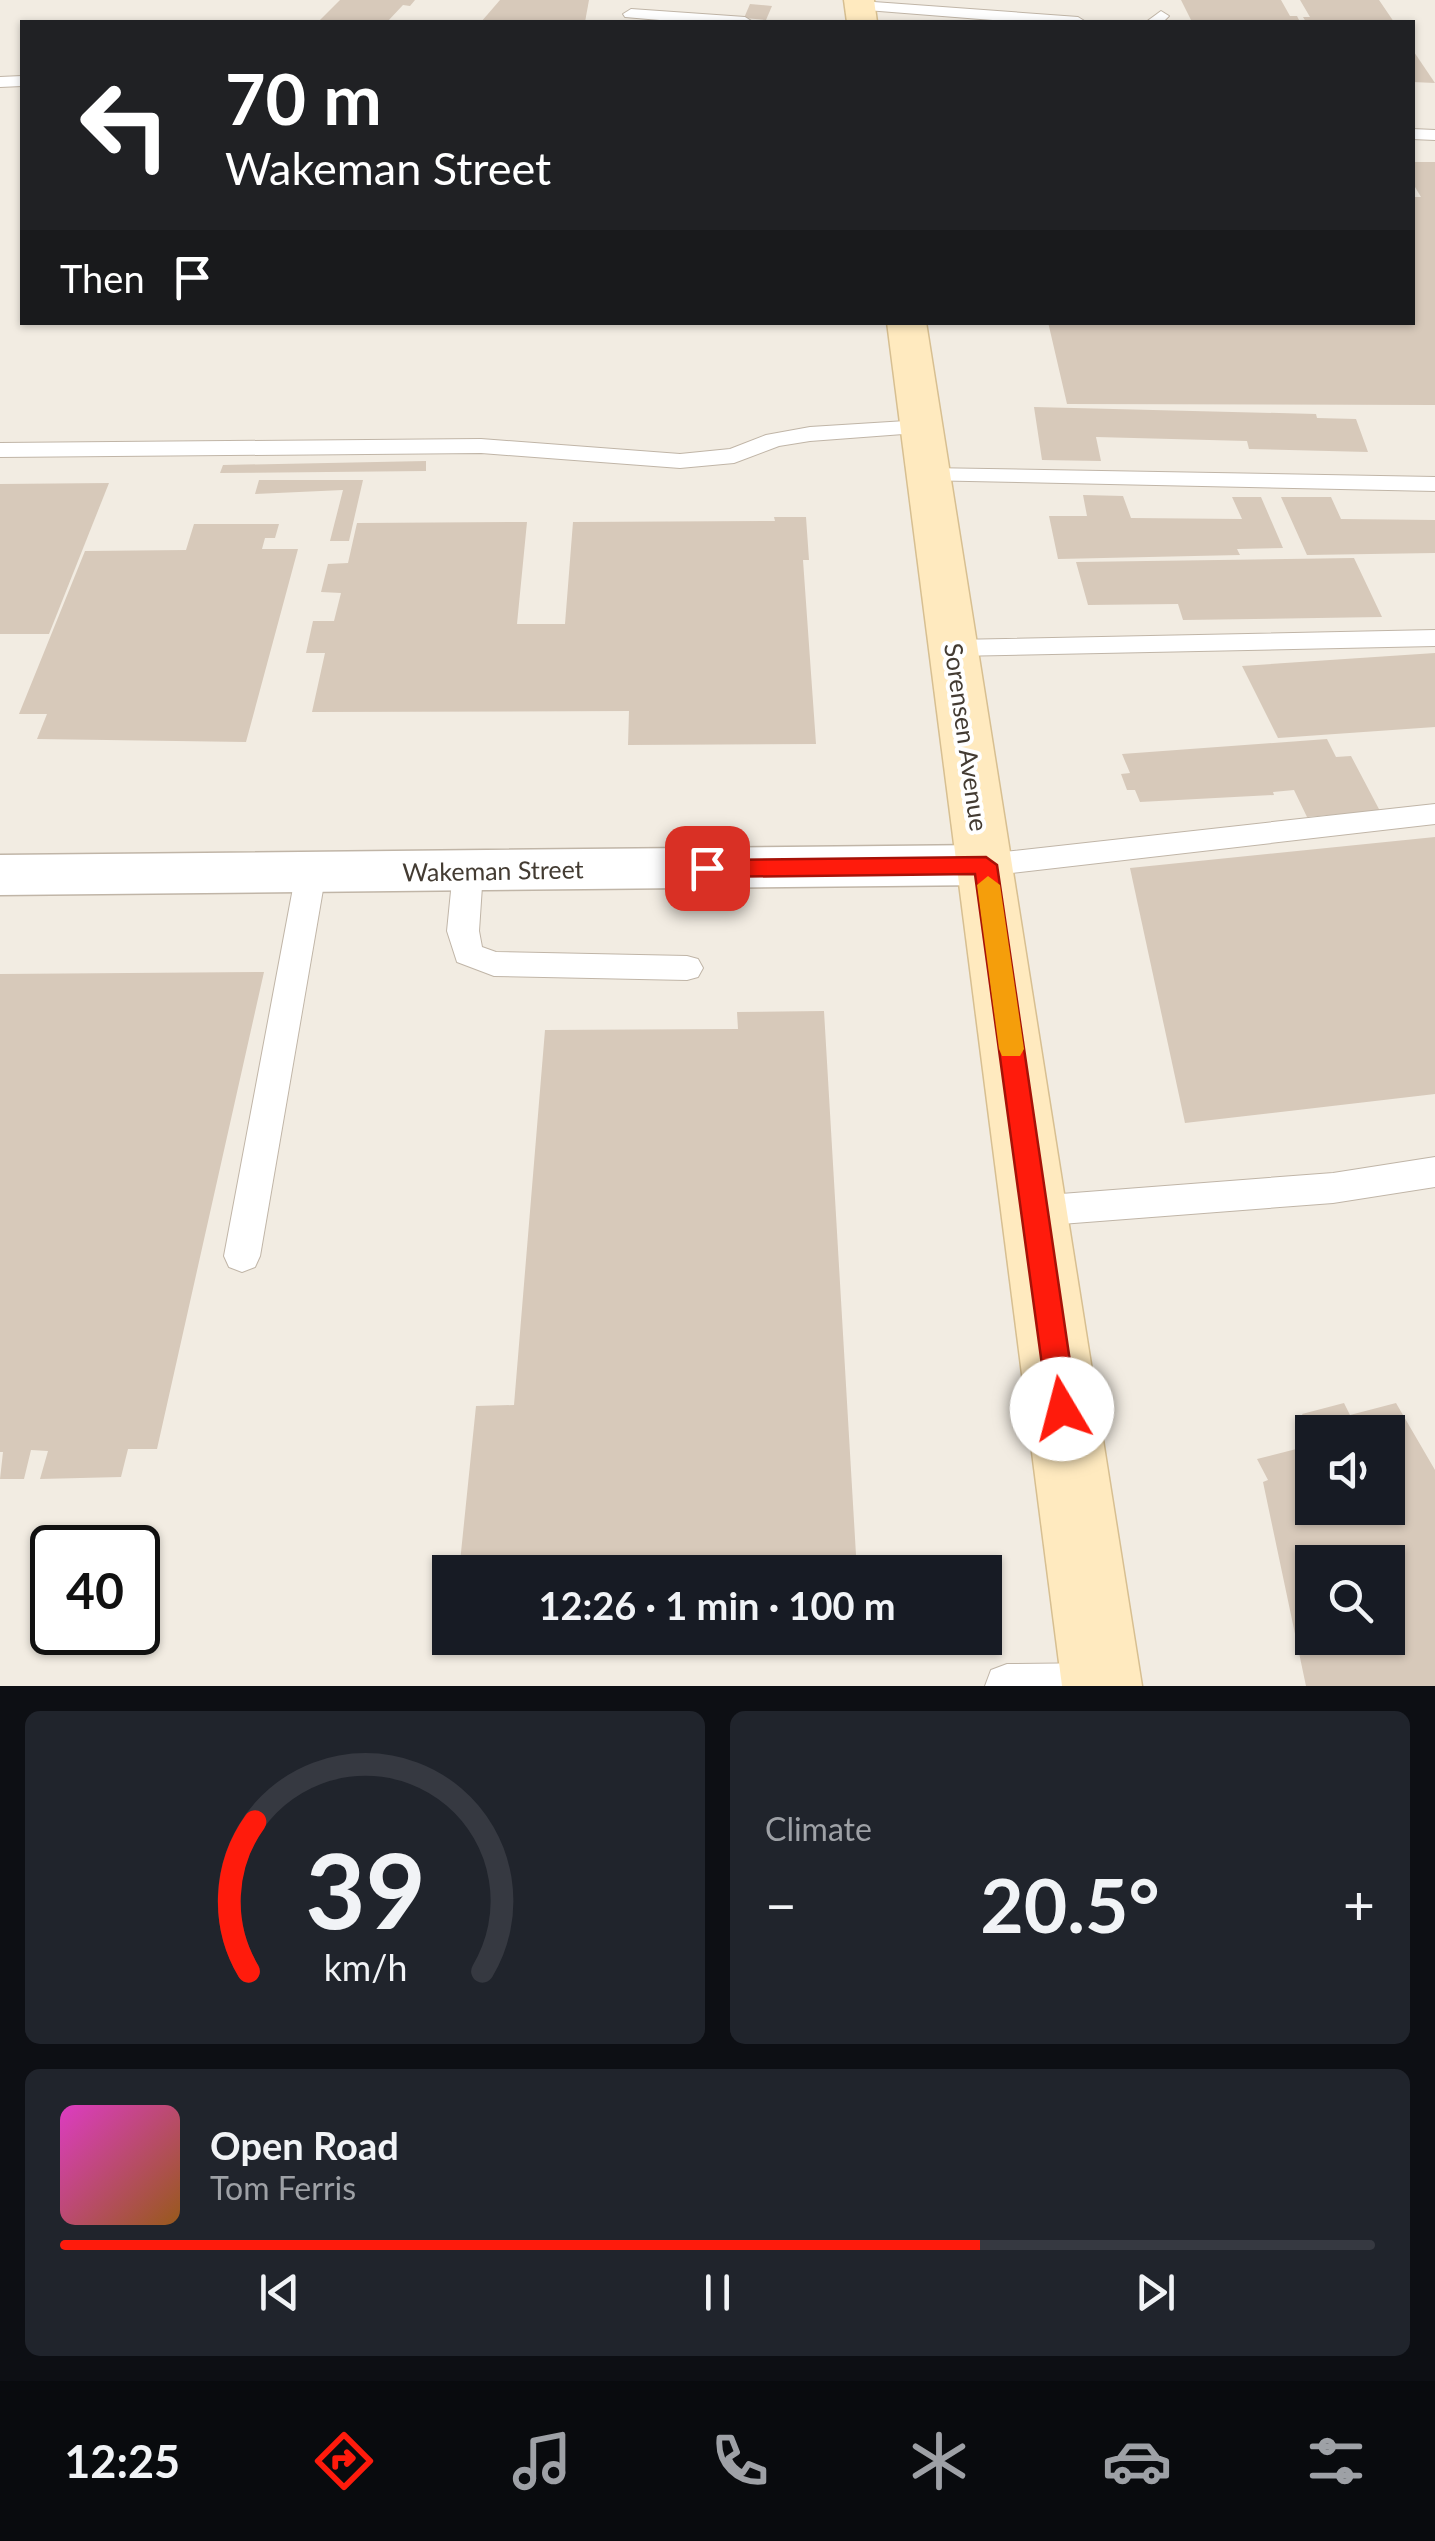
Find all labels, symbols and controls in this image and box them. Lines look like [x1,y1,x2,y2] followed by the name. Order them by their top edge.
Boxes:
[225,56,382,140] text: 70 m
[60,60,190,190] icon: left
[225,141,551,195] text: Wakeman Street
[165,250,220,305] icon: arrive
[60,255,145,301] text: Then
[939,641,995,833] street label: Sorensen Avenue
[665,826,750,911] pin
[680,841,735,896] icon: arrive
[402,853,584,887] street label: Wakeman Street
[1010,1357,1114,1461] position arrow
[1295,1415,1405,1655] map controls
[1295,1415,1405,1525] button: sound
[30,1525,160,1655] speed limit sign: 40
[1295,1545,1405,1655] button: search
[538,1582,896,1628] text: 12:26 · 1 min · 100 m
[765,1809,872,1848] text: Climate
[305,1826,425,1951] text: 39
[980,1859,1160,1949] text: 20.5°
[765,1871,797,1937] text: −
[1343,1871,1375,1937] text: +
[323,1946,407,1989] text: km/h
[210,2122,399,2168] text: Open Road
[210,2168,356,2207] text: Tom Ferris
[252,2265,307,2320] icon: previous
[690,2265,745,2320] icon: pause
[1128,2265,1183,2320] icon: next
[309,2426,379,2496] icon: directions
[507,2426,577,2496] icon: music
[705,2426,775,2496] icon: phone
[904,2426,974,2496] icon: climate
[1102,2426,1172,2496] icon: car
[1301,2426,1371,2496] icon: filters
[64,2434,180,2488] text: 12:25

